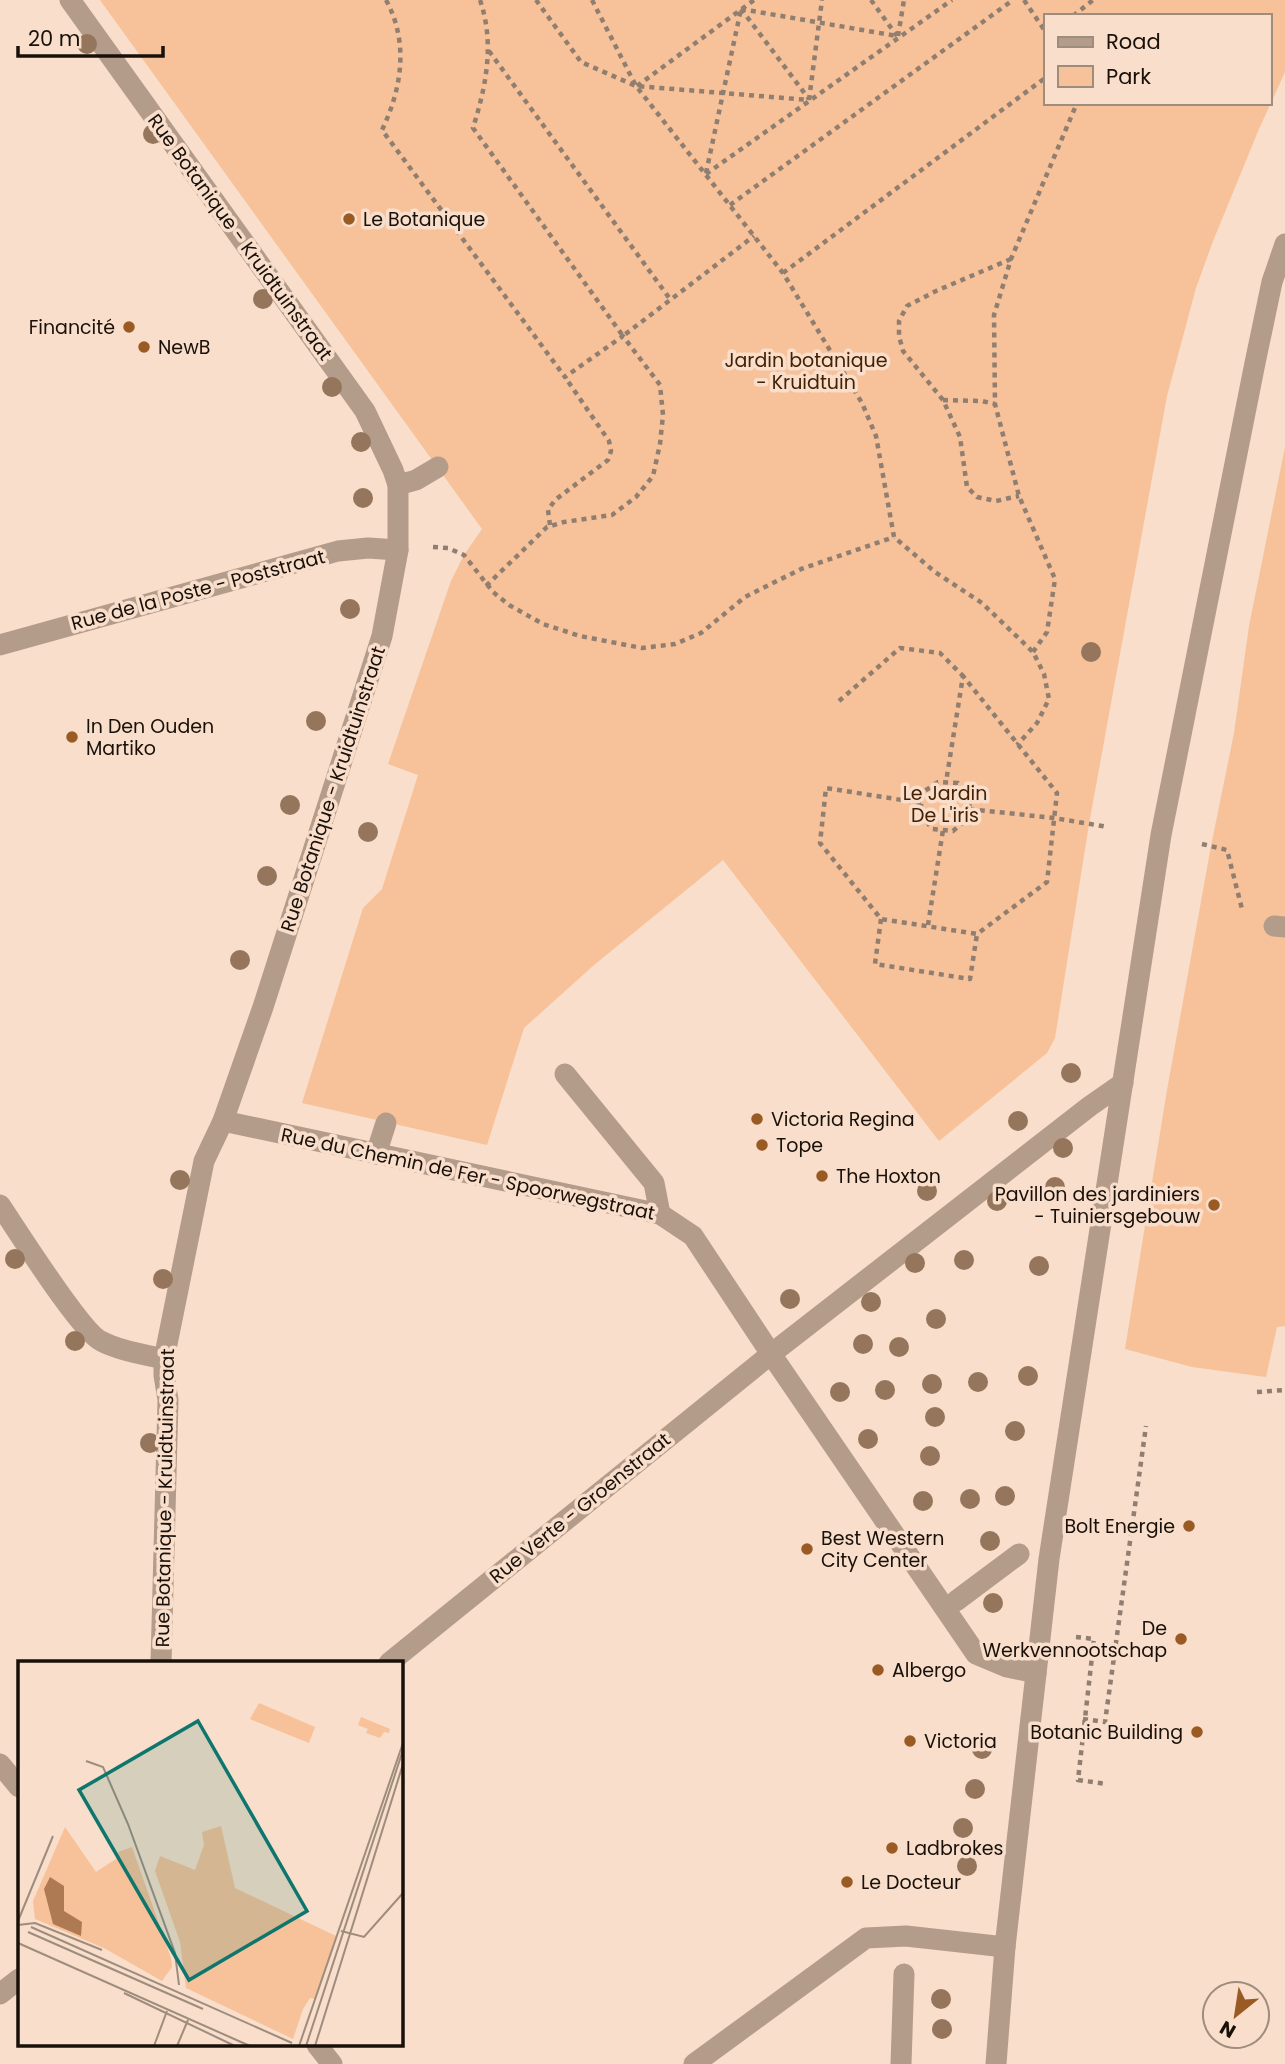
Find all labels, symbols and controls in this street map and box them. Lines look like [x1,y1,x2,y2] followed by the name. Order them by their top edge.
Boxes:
[18,14,163,58] scale bar
[1044,14,1271,105] legend
[28,24,81,53] text: 20 m
[1106,27,1161,56] text: Road
[1106,62,1151,91] text: Park
[141,108,339,366] street label: Rue Botanique - Kruidtuinstraat
[363,206,485,233] place label: Le Botanique
[341,211,357,227] marker: Le Botanique
[29,314,115,341] place label: Financité
[121,319,137,335] marker: Financité
[158,334,210,361] place label: NewB
[136,339,152,355] marker: NewB
[724,347,888,396] park label: Jardin botanique - Kruidtuin
[68,543,328,637] street label: Rue de la Poste - Poststraat
[274,643,392,935] street label: Rue Botanique - Kruidtuinstraat
[86,713,214,762] place label: In Den Ouden Martiko
[64,729,80,745] marker: In Den Ouden Martiko
[903,780,987,829] park label: Le Jardin De L'iris
[771,1106,915,1133] place label: Victoria Regina
[749,1111,765,1127] marker: Victoria Regina
[279,1121,658,1227] street label: Rue du Chemin de Fer - Spoorwegstraat
[776,1132,823,1159] place label: Tope
[754,1137,770,1153] marker: Tope
[836,1163,941,1190] place label: The Hoxton
[814,1168,830,1184] marker: The Hoxton
[995,1181,1200,1230] place label: Pavillon des jardiniers - Tuiniersgebouw
[1206,1197,1222,1213] marker: Pavillon des jardiniers - Tuiniersgebouw
[149,1348,181,1648] street label: Rue Botanique - Kruidtuinstraat
[484,1426,676,1590] street label: Rue Verte - Groenstraat
[1064,1513,1175,1540] place label: Bolt Energie
[1181,1518,1197,1534] marker: Bolt Energie
[821,1525,945,1574] place label: Best Western City Center
[799,1541,815,1557] marker: Best Western City Center
[983,1615,1167,1664] place label: De Werkvennootschap
[1173,1631,1189,1647] marker: De Werkvennootschap
[892,1657,966,1684] place label: Albergo
[18,1661,402,2046] inset map
[870,1662,886,1678] marker: Albergo
[1030,1719,1183,1746] place label: Botanic Building
[1189,1724,1205,1740] marker: Botanic Building
[924,1728,997,1755] place label: Victoria
[902,1733,918,1749] marker: Victoria
[906,1835,1003,1862] place label: Ladbrokes
[884,1840,900,1856] marker: Ladbrokes
[861,1869,961,1896] place label: Le Docteur
[839,1874,855,1890] marker: Le Docteur
[1201,1980,1271,2050] north arrow
[1215,2014,1241,2045] text: N

